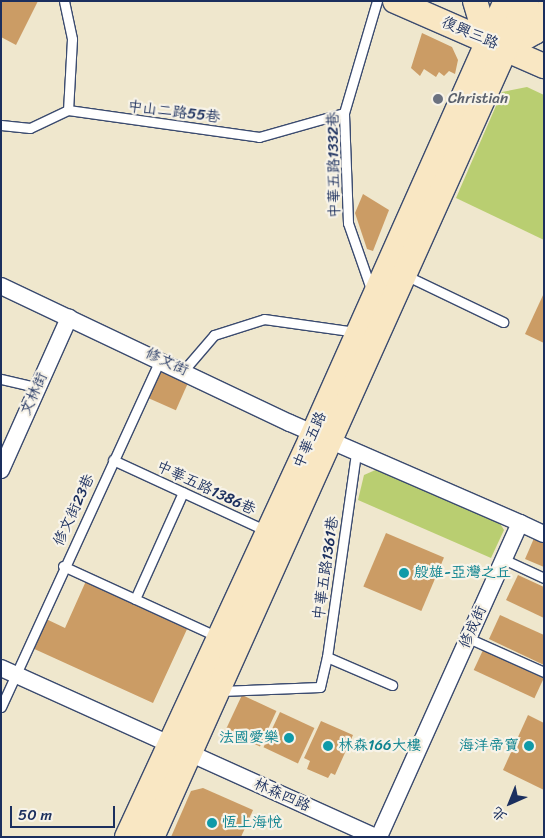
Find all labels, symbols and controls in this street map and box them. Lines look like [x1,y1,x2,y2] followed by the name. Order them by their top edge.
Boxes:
[439,13,501,53] street label: 復興三路
[448,90,508,108] place label: Christian
[432,93,444,105] marker: Christian
[127,97,221,127] street label: 中山二路55巷
[324,112,344,218] street label: 中華五路1332巷
[143,344,191,380] street label: 修文街
[17,370,51,418] street label: 文林街
[290,409,330,471] street label: 中華五路
[154,457,258,519] street label: 中華五路1386巷
[50,471,98,549] street label: 修文街23巷
[310,515,342,621] street label: 中華五路1361巷
[414,564,511,582] place label: 殷雄-亞灣之丘
[398,567,410,579] marker: 殷雄-亞灣之丘
[456,603,490,651] street label: 修成街
[219,729,279,747] place label: 法國愛樂
[283,732,295,744] marker: 法國愛樂
[338,737,421,755] place label: 林森166大樓
[459,737,519,755] place label: 海洋帝寶
[322,740,334,752] marker: 林森166大樓
[523,740,535,752] marker: 海洋帝寶
[251,775,313,815] street label: 林森四路
[485,778,535,828] north arrow
[12,796,118,828] scale bar
[486,800,513,828] text: 北
[18,802,52,828] text: 50 m
[222,814,282,832] place label: 恆上海悅
[206,817,218,829] marker: 恆上海悅

